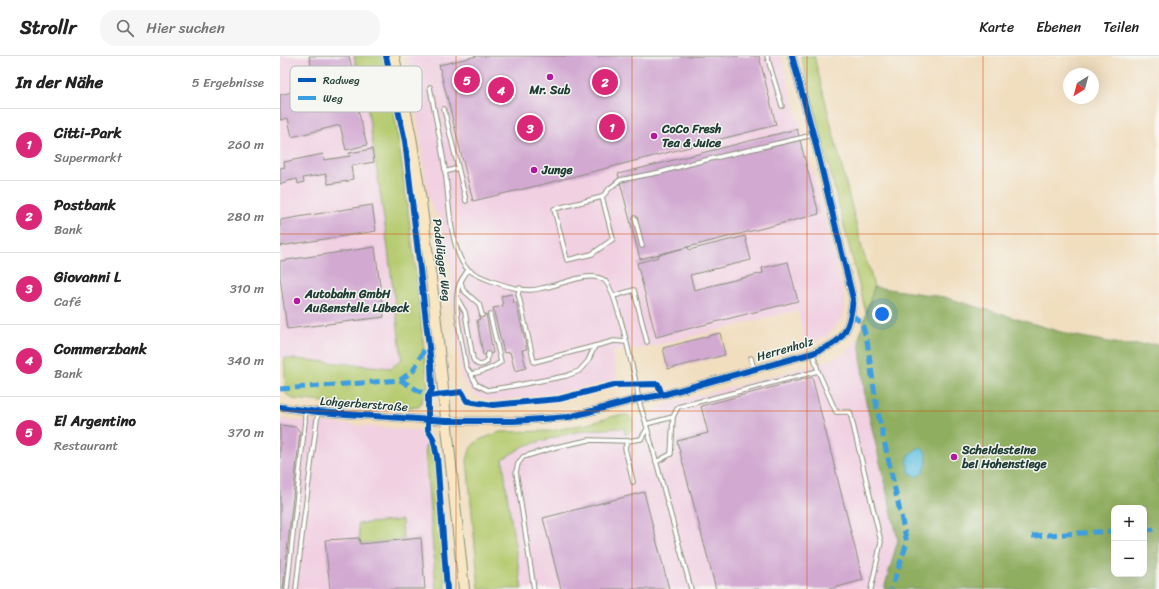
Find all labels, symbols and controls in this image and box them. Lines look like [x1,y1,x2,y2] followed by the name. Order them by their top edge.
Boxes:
[100,10,380,46] search box
[20,11,76,44] text: Strollr
[146,15,225,41] text: Hier suchen
[980,15,1014,40] text: Karte
[1036,15,1081,40] text: Ebenen
[1103,15,1139,40] text: Teilen
[114,17,136,39] icon: search
[454,65,480,95] pin: 5
[290,66,422,112] legend
[16,67,103,97] text: In der Nähe
[592,67,618,97] pin: 2
[1063,68,1099,104] north arrow
[192,71,264,94] text: 5 Ergebnisse
[323,71,360,90] text: Radweg
[545,72,555,82] marker: Mr. Sub
[488,75,514,105] pin: 4
[529,79,571,101] place label: Mr. Sub
[323,89,343,108] text: Weg
[599,112,625,142] pin: 1
[517,113,543,143] pin: 3
[661,118,722,154] place label: CoCo Fresh Tea & Juice
[54,120,121,146] text: Citti-Park
[649,131,659,141] marker: CoCo Fresh Tea & Juice
[26,133,32,156] text: 1
[228,133,264,156] text: 260 m
[54,146,122,169] text: Supermarkt
[541,159,574,181] place label: Junge
[529,165,539,175] marker: Junge
[54,192,116,218] text: Postbank
[25,205,33,228] text: 2
[227,205,264,228] text: 280 m
[426,217,458,303] street label: Padelügger Weg
[54,218,83,241] text: Bank
[54,264,121,290] text: Giovanni L
[25,277,33,300] text: 3
[230,277,264,300] text: 310 m
[304,283,410,319] place label: Autobahn GmbH Außenstelle Lübeck
[54,290,81,313] text: Café
[292,296,302,306] marker: Autobahn GmbH Außenstelle Lübeck
[872,304,892,324] your location
[754,330,816,368] street label: Herrenholz
[54,336,147,362] text: Commerzbank
[25,349,33,372] text: 4
[227,349,264,372] text: 340 m
[54,362,83,385] text: Bank
[319,390,409,418] street label: Lohgerberstraße
[54,408,136,434] text: El Argentino
[25,421,33,444] text: 5
[228,421,264,444] text: 370 m
[54,434,118,457] text: Restaurant
[961,439,1048,475] place label: Scheidesteine bei Hohenstiege
[949,452,959,462] marker: Scheidesteine bei Hohenstiege
[1111,505,1147,577] map controls
[1111,505,1147,541] button: +
[1111,541,1147,577] button: −

